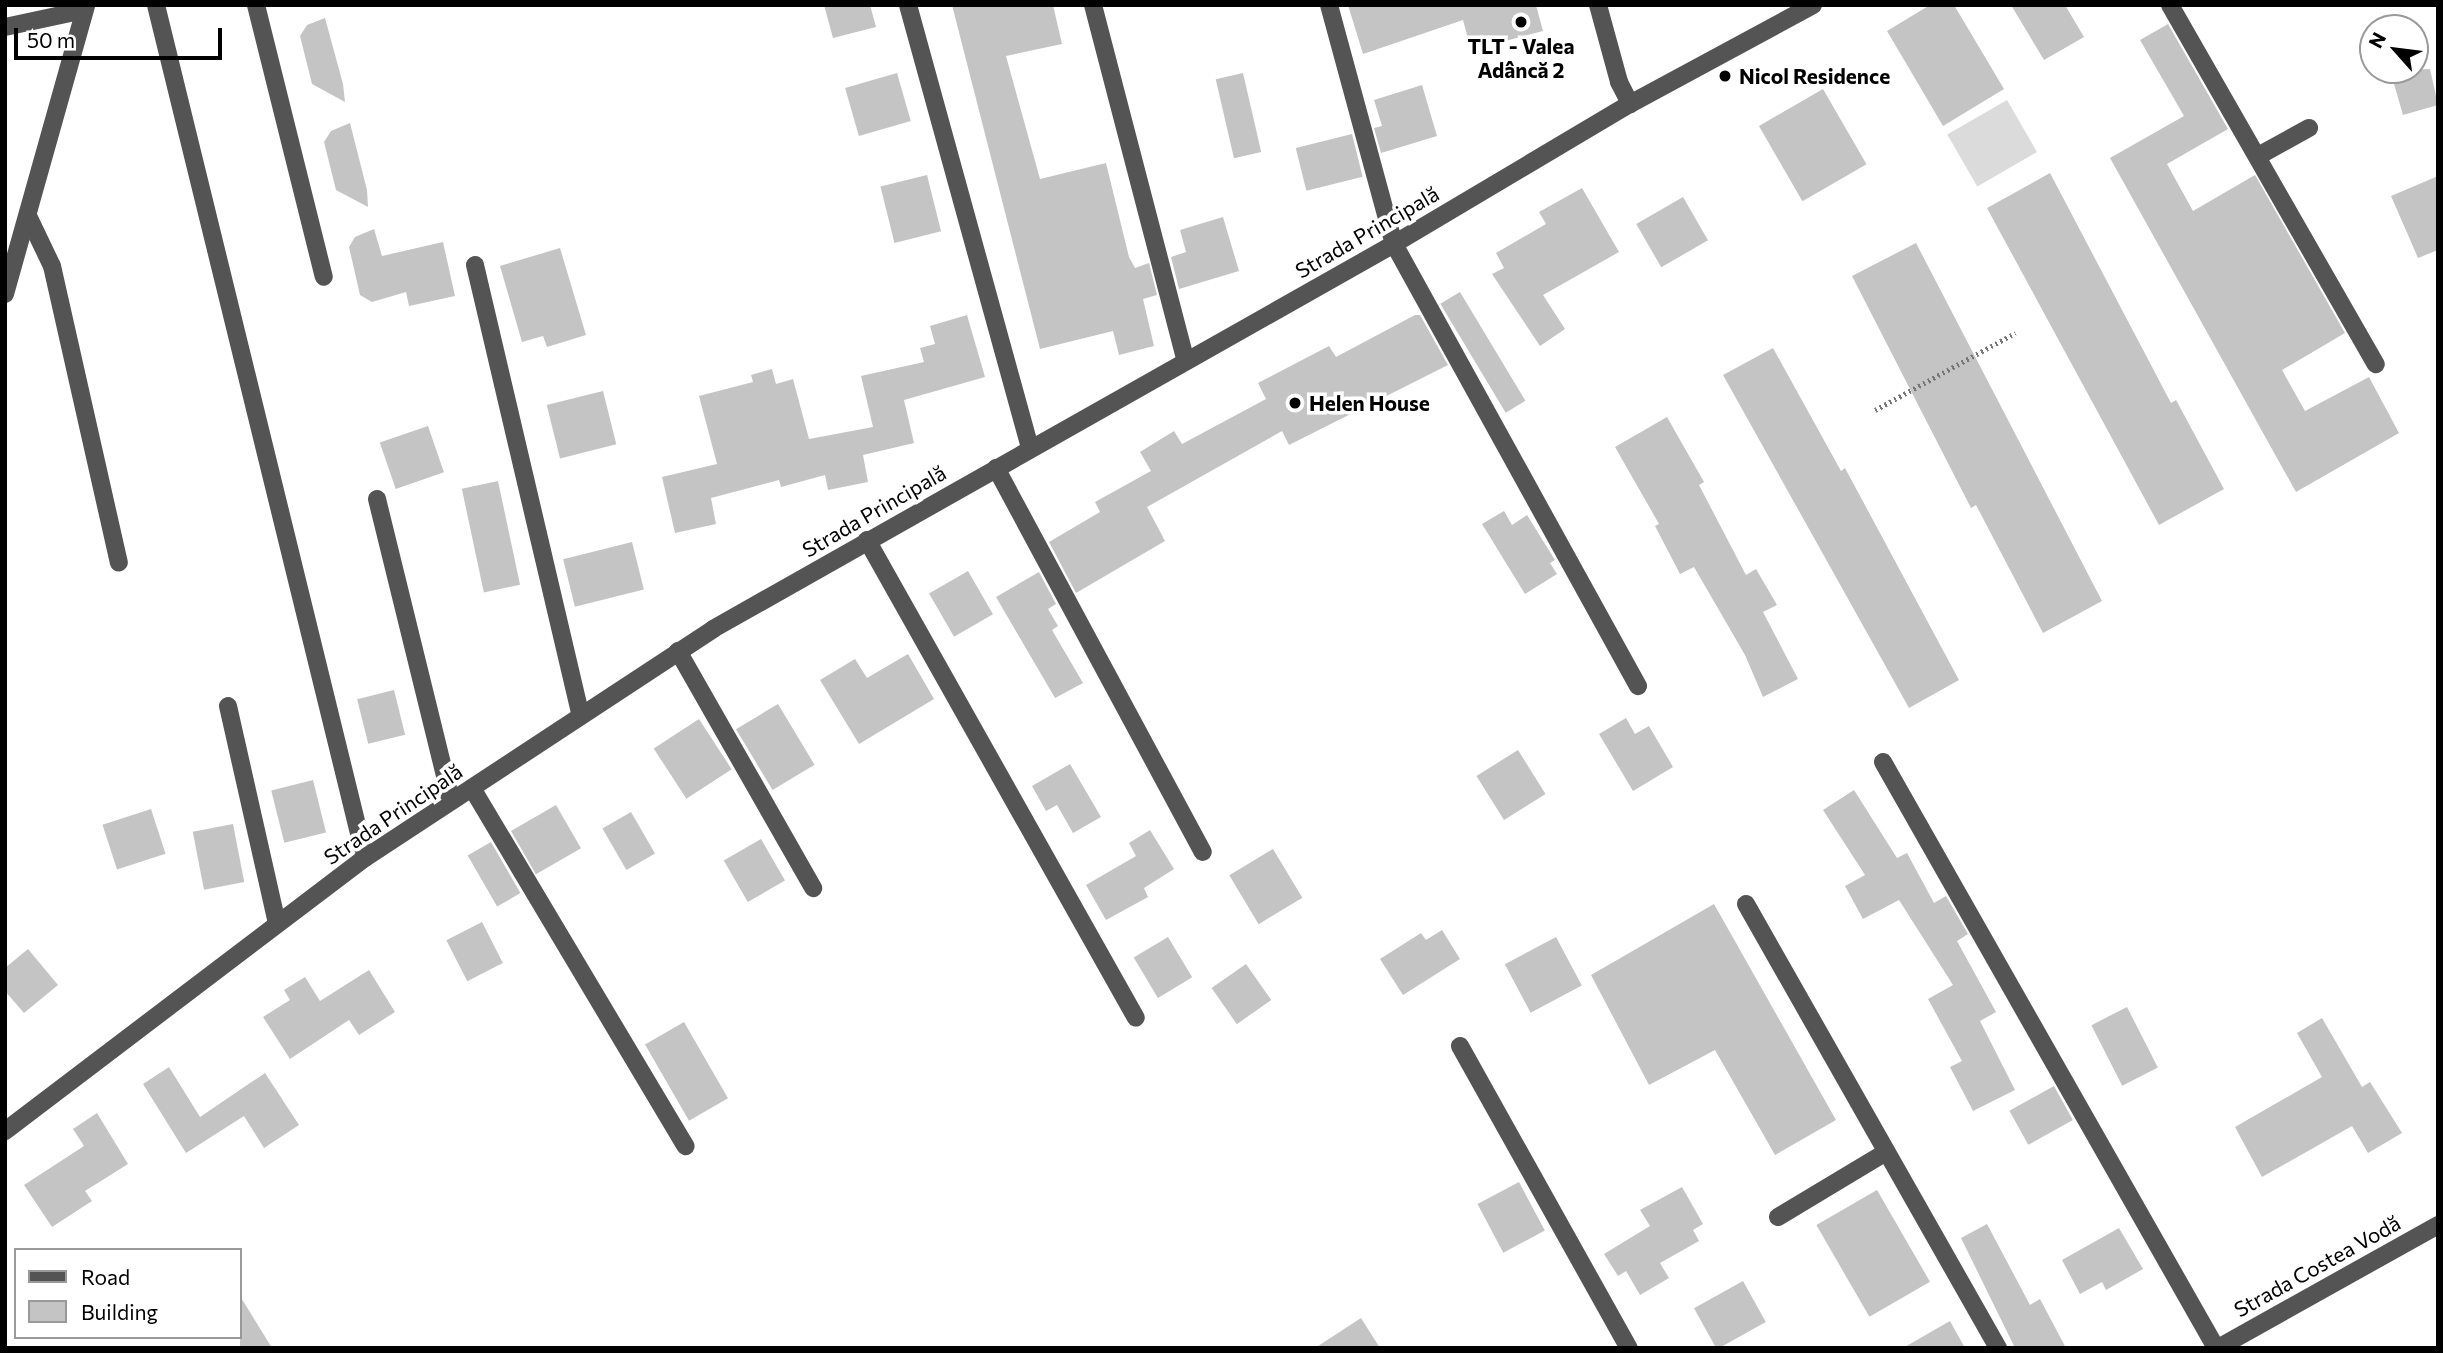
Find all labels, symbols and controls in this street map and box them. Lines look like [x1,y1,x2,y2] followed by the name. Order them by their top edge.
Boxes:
[18,14,226,58] scale bar
[1513,14,1529,30] marker: TLT - Valea Adâncă 2
[2359,14,2429,84] north arrow
[27,27,75,52] text: 50 m
[2363,28,2390,52] text: N
[1468,33,1574,83] place label: TLT - Valea Adâncă 2
[1739,63,1890,89] place label: Nicol Residence
[1717,68,1733,84] marker: Nicol Residence
[1291,181,1443,283] street label: Strada Principală
[1309,390,1430,416] place label: Helen House
[1287,395,1303,411] marker: Helen House
[798,460,950,562] street label: Strada Principală
[319,758,467,870] street label: Strada Principală
[2229,1210,2405,1322] street label: Strada Costea Vodă
[14,1248,242,1339] legend
[81,1264,130,1289] text: Road
[81,1299,158,1324] text: Building

